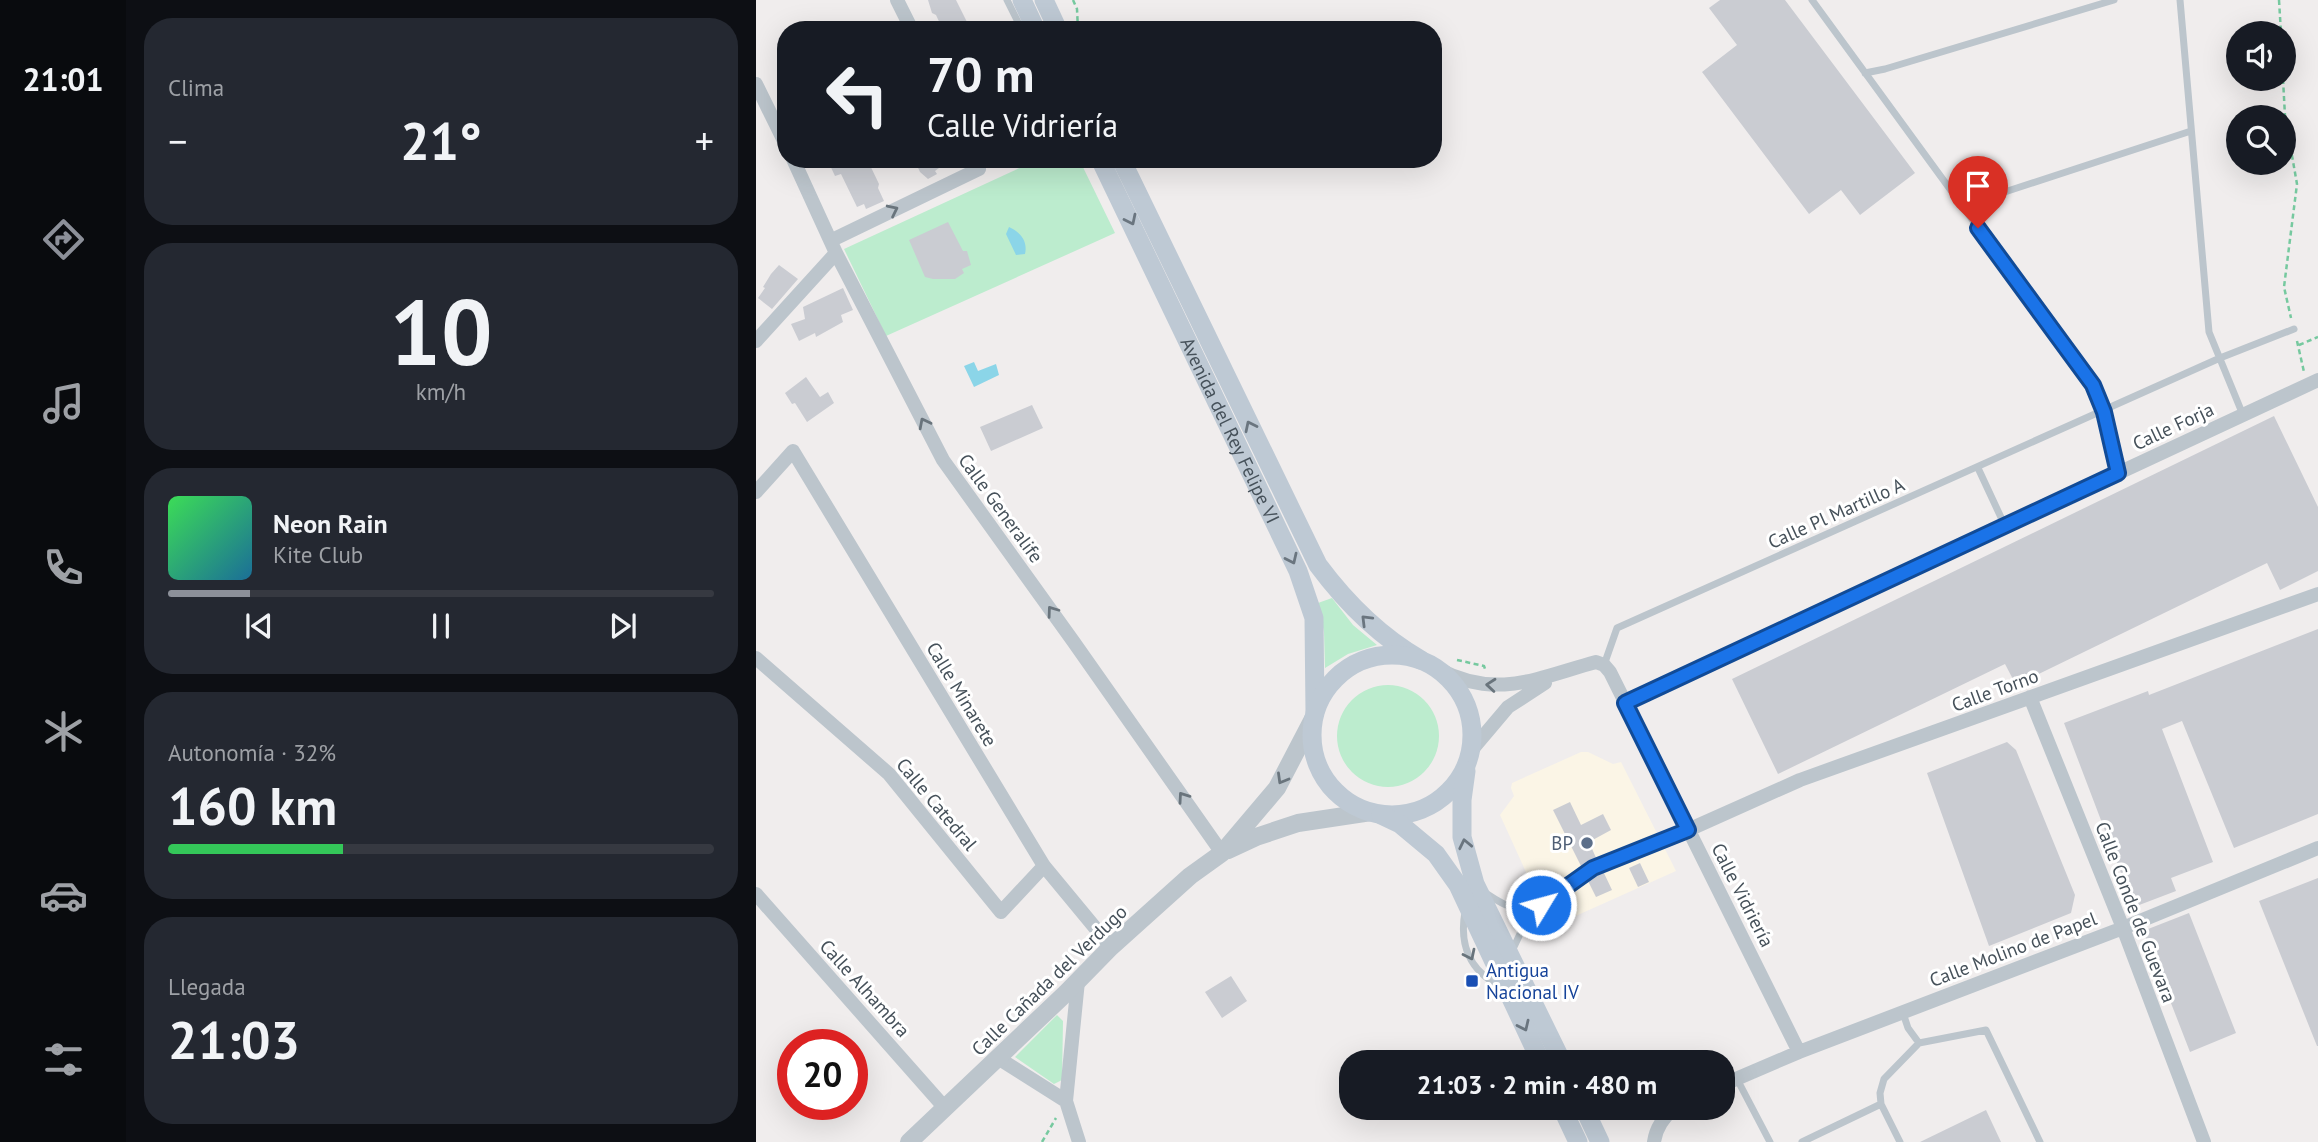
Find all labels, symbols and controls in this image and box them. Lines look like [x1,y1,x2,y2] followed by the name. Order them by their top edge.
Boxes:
[2226,21,2296,175] map controls
[2226,21,2296,91] button: sound
[927,42,1034,106] text: 70 m
[812,49,903,140] icon: left
[22,58,104,100] text: 21:01
[168,73,224,102] text: Clima
[927,104,1118,146] text: Calle Vidriería
[2226,105,2296,175] button: search
[400,107,482,174] text: 21°
[168,116,187,165] text: −
[695,116,714,165] text: +
[1948,156,2008,228] pin
[1959,167,1997,205] icon: arrive
[886,204,898,218] one-way arrow
[1122,213,1136,225] one-way arrow
[39,215,88,264] icon: directions
[389,272,493,390] text: 10
[1175,333,1285,527] street label: Avenida del Rey Felipe VI
[416,377,466,406] text: km/h
[39,379,88,428] icon: music
[2129,397,2217,455] street label: Calle Forja
[918,418,932,430] one-way arrow
[1245,421,1259,433] one-way arrow
[953,449,1049,567] street label: Calle Generalife
[1764,472,1908,554] street label: Calle Pl Martillo A
[273,507,388,540] text: Neon Rain
[273,540,363,569] text: Kite Club
[39,543,88,592] icon: phone
[1284,551,1298,564] one-way arrow
[1048,606,1060,619] one-way arrow
[240,607,278,645] icon: previous
[422,607,460,645] icon: pause
[604,607,642,645] icon: next
[1361,616,1374,629] one-way arrow
[921,637,1003,751] street label: Calle Minarete
[1948,663,2042,717] street label: Calle Torno
[1485,678,1496,693] one-way arrow
[39,707,88,756] icon: climate
[168,738,336,767] text: Autonomía · 32%
[891,753,983,855] street label: Calle Catedral
[168,772,337,839] text: 160 km
[1277,772,1290,785] one-way arrow
[1179,792,1191,805] one-way arrow
[2090,818,2182,1006] street label: Calle Conde de Guevara
[1551,831,1573,855] place label: BP
[1579,835,1595,851] marker: BP
[1459,838,1473,850] one-way arrow
[1707,839,1779,951] street label: Calle Vidriería
[1504,868,1578,942] position arrow
[39,871,88,920] icon: car
[966,900,1132,1060] street label: Calle Cañada del Verdugo
[1926,906,2100,992] street label: Calle Molino de Papel
[815,934,915,1042] street label: Calle Alhambra
[1462,948,1476,960] one-way arrow
[1486,958,1579,1004] place label: Antigua Nacional IV
[168,972,246,1001] text: Llegada
[1464,973,1480,989] marker: Antigua Nacional IV
[168,1006,300,1073] text: 21:03
[1515,1019,1529,1031] one-way arrow
[777,1029,868,1120] speed limit sign: 20
[39,1035,88,1084] icon: filters
[1417,1068,1657,1101] text: 21:03 · 2 min · 480 m

